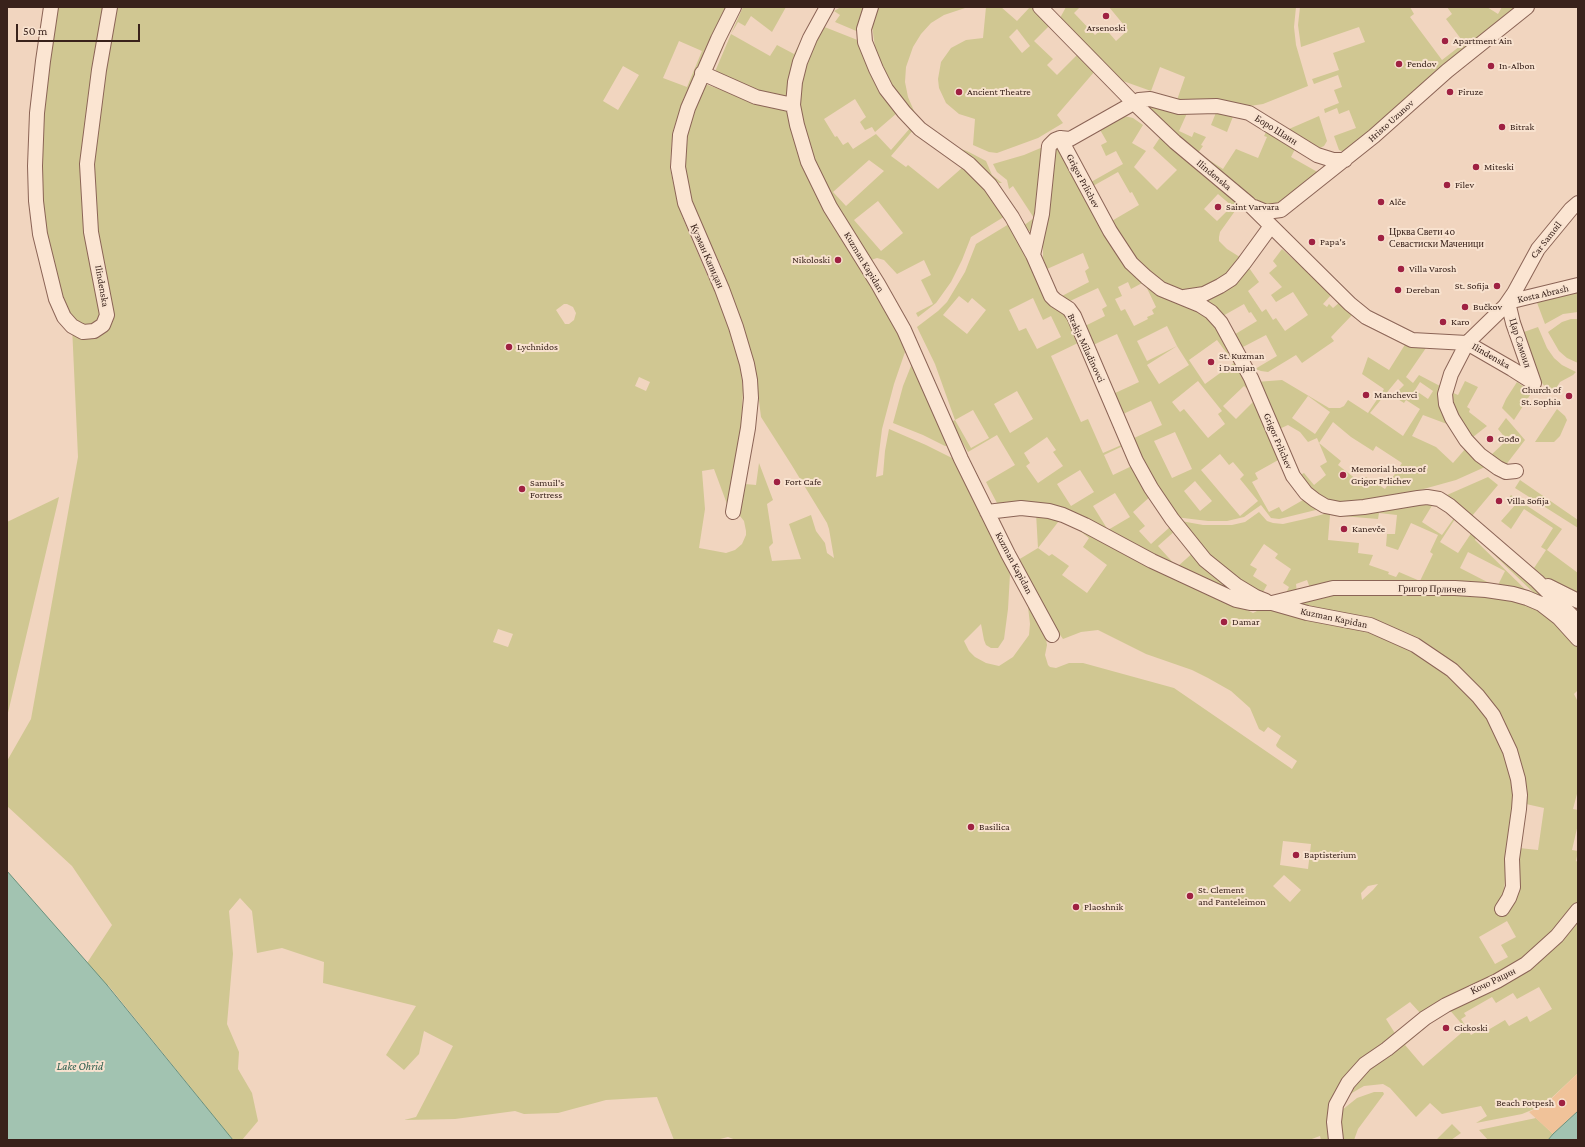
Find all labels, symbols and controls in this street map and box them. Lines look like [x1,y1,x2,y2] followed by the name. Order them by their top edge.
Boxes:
[1101,11,1111,21] marker: Arsenoski
[18,16,142,42] scale bar
[1086,22,1126,34] place label: Arsenoski
[23,24,47,38] text: 50 m
[1453,35,1512,47] place label: Apartment Ain
[1440,36,1450,46] marker: Apartment Ain
[1407,58,1436,70] place label: Pendov
[1394,59,1404,69] marker: Pendov
[1499,60,1535,72] place label: In-Albon
[1486,61,1496,71] marker: In-Albon
[967,86,1031,98] place label: Ancient Theatre
[1458,86,1483,98] place label: Piruze
[954,87,964,97] marker: Ancient Theatre
[1445,87,1455,97] marker: Piruze
[1366,97,1416,145] street label: Hristo Uzunov
[1253,112,1299,148] street label: Боро Шаин
[1510,121,1534,133] place label: Bitrak
[1497,122,1507,132] marker: Bitrak
[1064,152,1102,210] street label: Grigor Prlichev
[1194,157,1234,193] street label: Ilindenska
[1484,161,1514,173] place label: Miteski
[1471,162,1481,172] marker: Miteski
[1455,179,1474,191] place label: Filev
[1442,180,1452,190] marker: Filev
[1389,196,1406,208] place label: Alče
[1376,197,1386,207] marker: Alče
[1226,201,1279,213] place label: Saint Varvara
[1213,202,1223,212] marker: Saint Varvara
[1528,219,1564,261] street label: Car Samoil
[687,222,727,290] street label: Кузман Капидан
[1389,226,1484,250] place label: Црква Свети 40 Севастиски Маченици
[841,230,887,294] street label: Kuzman Kapidan
[1376,233,1386,243] marker: Црква Свети 40 Севастиски Маченици
[1320,236,1346,248] place label: Papa's
[1307,237,1317,247] marker: Papa's
[792,254,830,266] place label: Nikoloski
[833,255,843,265] marker: Nikoloski
[1409,263,1456,275] place label: Villa Varosh
[92,264,112,308] street label: Ilindenska
[1396,264,1406,274] marker: Villa Varosh
[1455,280,1489,292] place label: St. Sofija
[1492,281,1502,291] marker: St. Sofija
[1516,282,1570,306] street label: Kosta Abrash
[1406,284,1440,296] place label: Dereban
[1393,285,1403,295] marker: Dereban
[1473,301,1502,313] place label: Bučkov
[1460,302,1470,312] marker: Bučkov
[1065,312,1107,384] street label: Brakja Miladinovci
[1451,316,1470,328] place label: Karo
[1438,317,1448,327] marker: Karo
[1506,317,1534,369] street label: Цар Самоил
[1470,340,1512,372] street label: Ilindenska
[517,341,558,353] place label: Lychnidos
[504,342,514,352] marker: Lychnidos
[1219,350,1264,374] place label: St. Kuzman i Damjan
[1206,357,1216,367] marker: St. Kuzman i Damjan
[1521,384,1561,408] place label: Church of St. Sophia
[1374,389,1417,401] place label: Manchevci
[1361,390,1371,400] marker: Manchevci
[1564,391,1574,401] marker: Church of St. Sophia
[1261,411,1295,471] street label: Grigor Prlichev
[1498,433,1520,445] place label: Gođo
[1485,434,1495,444] marker: Gođo
[1351,463,1426,486] place label: Memorial house of Grigor Prlichev
[1338,470,1348,480] marker: Memorial house of Grigor Prlichev
[785,476,821,488] place label: Fort Cafe
[530,477,564,500] place label: Samuil's Fortress
[772,477,782,487] marker: Fort Cafe
[517,484,527,494] marker: Samuil's Fortress
[1507,495,1549,507] place label: Villa Sofija
[1494,496,1504,506] marker: Villa Sofija
[1352,523,1385,535] place label: Kanevče
[1339,524,1349,534] marker: Kanevče
[993,530,1035,596] street label: Kuzman Kapidan
[1398,582,1466,596] street label: Григор Прличев
[1299,605,1369,631] street label: Kuzman Kapidan
[1232,616,1260,628] place label: Damar
[1219,617,1229,627] marker: Damar
[979,821,1010,833] place label: Basilica
[966,822,976,832] marker: Basilica
[1304,849,1356,861] place label: Baptisterium
[1291,850,1301,860] marker: Baptisterium
[1198,884,1266,908] place label: St. Clement and Panteleimon
[1185,891,1195,901] marker: St. Clement and Panteleimon
[1084,901,1123,913] place label: Plaoshnik
[1071,902,1081,912] marker: Plaoshnik
[1468,965,1518,997] street label: Кочо Рацин
[1454,1022,1488,1034] place label: Cickoski
[1441,1023,1451,1033] marker: Cickoski
[57,1060,103,1074] water label: Lake Ohrid
[1496,1097,1554,1109] place label: Beach Potpesh
[1557,1098,1567,1108] marker: Beach Potpesh

